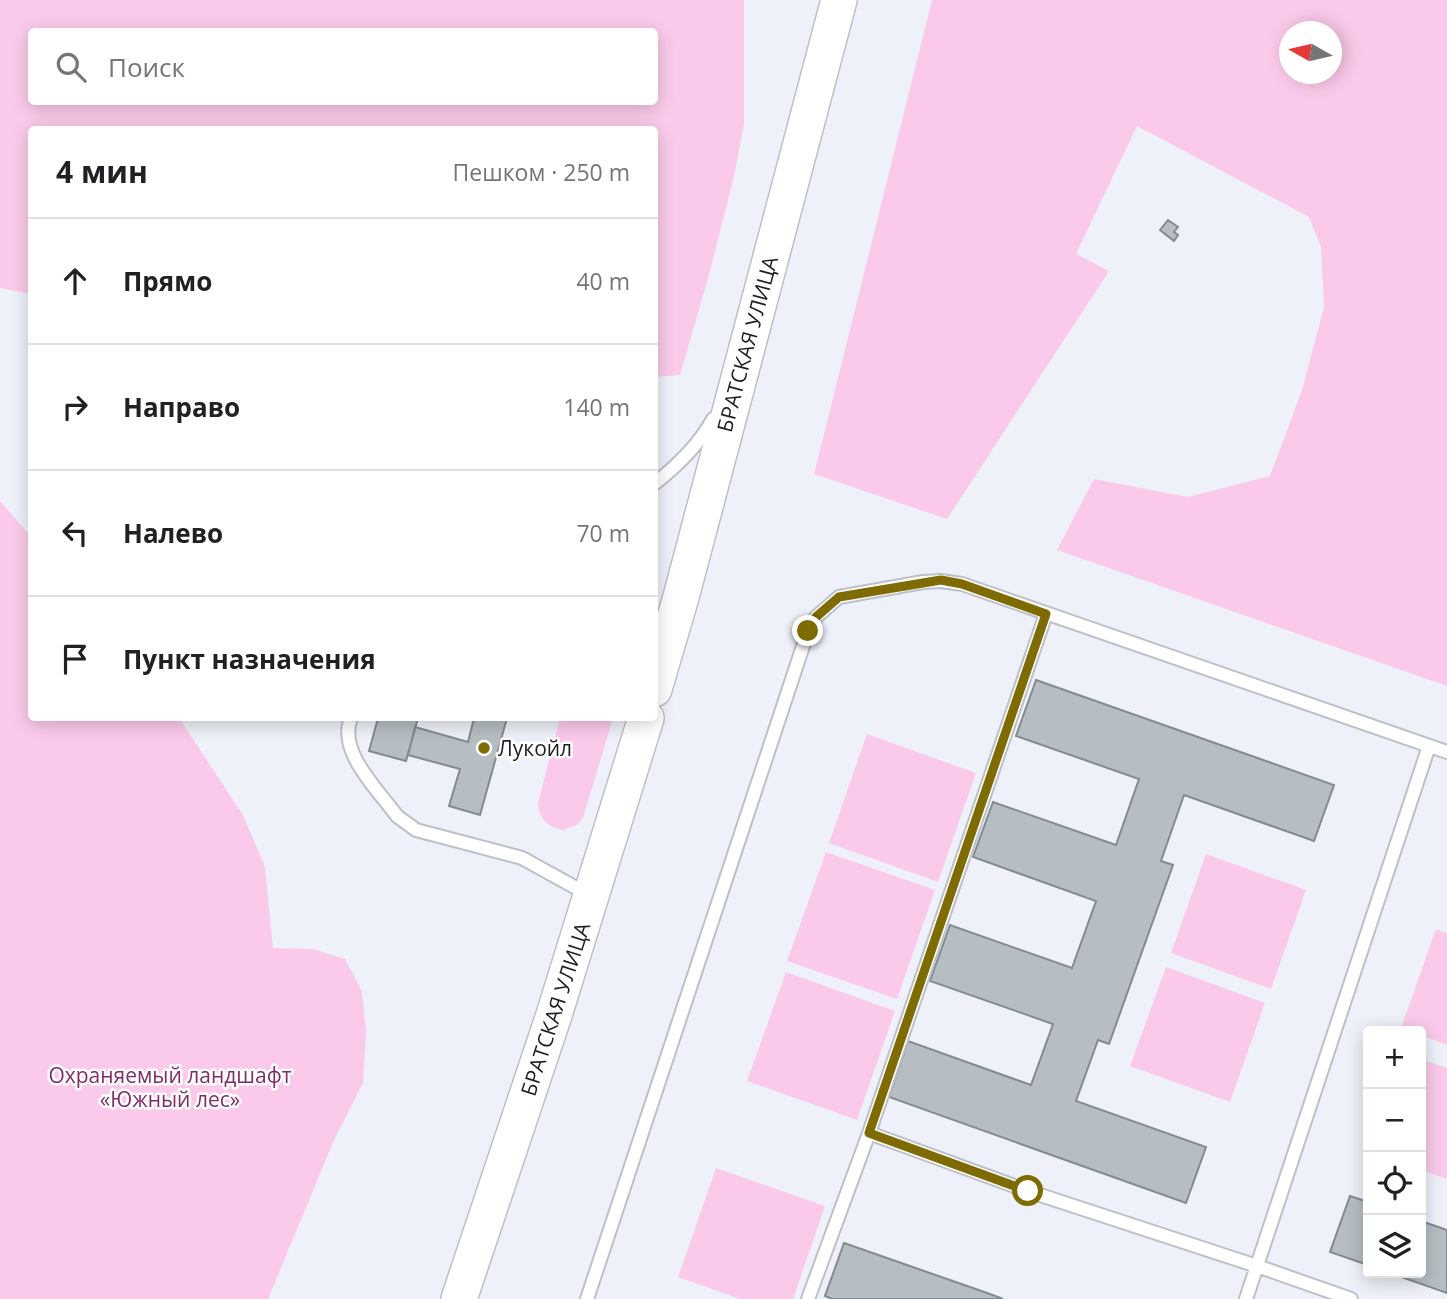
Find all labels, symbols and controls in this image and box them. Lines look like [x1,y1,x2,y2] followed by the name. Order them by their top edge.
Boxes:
[1279,21,1342,84] north arrow
[28,28,658,105] search box
[52,48,90,86] icon: search
[108,49,185,85] text: Поиск
[56,151,148,192] text: 4 мин
[453,156,630,188] text: Пешком · 250 m
[710,252,784,435] street label: БРАТСКАЯ УЛИЦА
[56,262,94,300] icon: ahead
[123,263,212,299] text: Прямо
[576,265,630,297] text: 40 m
[56,388,94,426] icon: right
[123,389,240,425] text: Направо
[563,391,630,423] text: 140 m
[56,514,94,552] icon: left
[123,515,223,551] text: Налево
[576,517,630,549] text: 70 m
[792,615,823,646] route end
[56,640,94,678] icon: arrive
[123,641,376,677] text: Пункт назначения
[498,734,572,762] place label: Лукойл
[476,740,492,756] marker: Лукойл
[514,918,596,1099] street label: БРАТСКАЯ УЛИЦА
[1363,1026,1426,1278] map controls
[1363,1026,1426,1089] button: +
[48,1061,292,1113] park label: Охраняемый ландшафт «Южный лес»
[1363,1089,1426,1152] button: −
[1363,1152,1426,1215] button: locate
[1012,1175,1043,1206] route start
[1363,1215,1426,1278] button: layers

